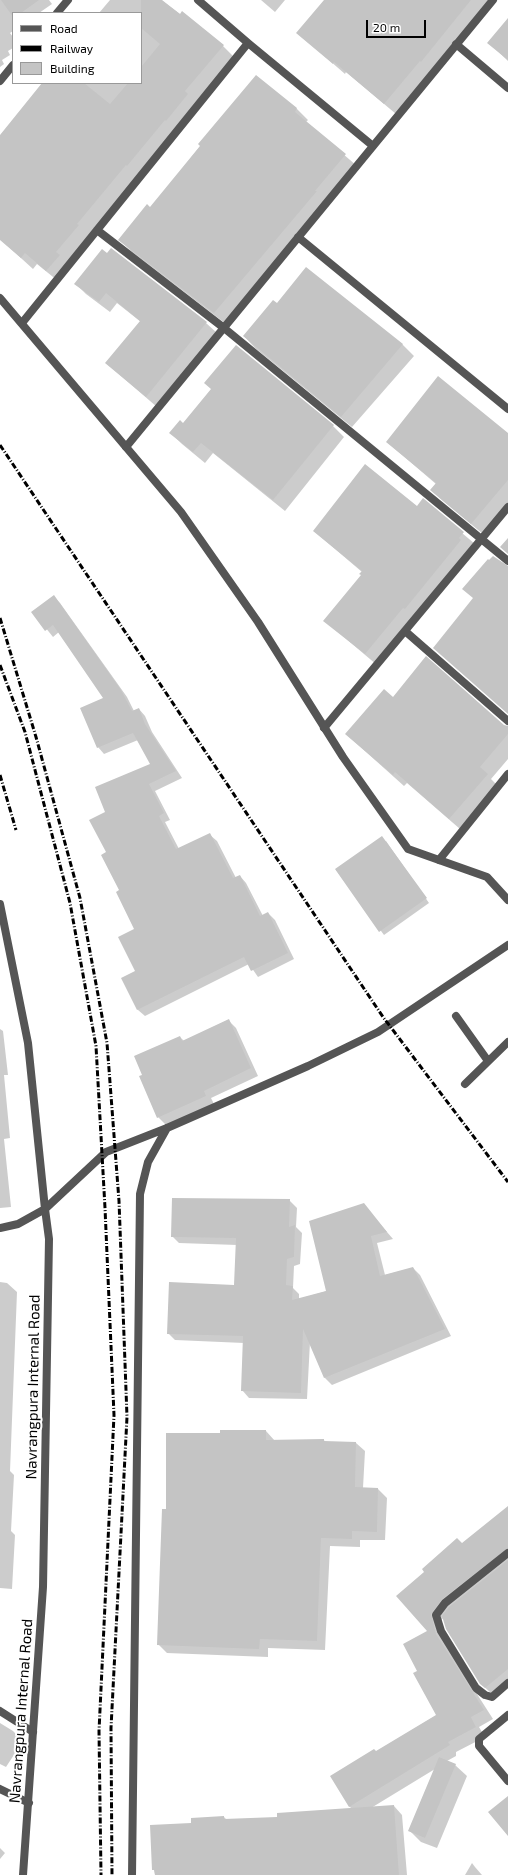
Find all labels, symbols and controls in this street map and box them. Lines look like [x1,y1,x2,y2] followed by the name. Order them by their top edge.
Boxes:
[12,12,142,84] legend
[368,12,428,38] scale bar
[373,20,400,34] text: 20 m
[50,21,78,35] text: Road
[50,41,93,55] text: Railway
[50,61,94,75] text: Building
[22,1295,44,1479] street label: Navrangpura Internal Road
[6,1618,36,1804] street label: Navrangpura Internal Road

